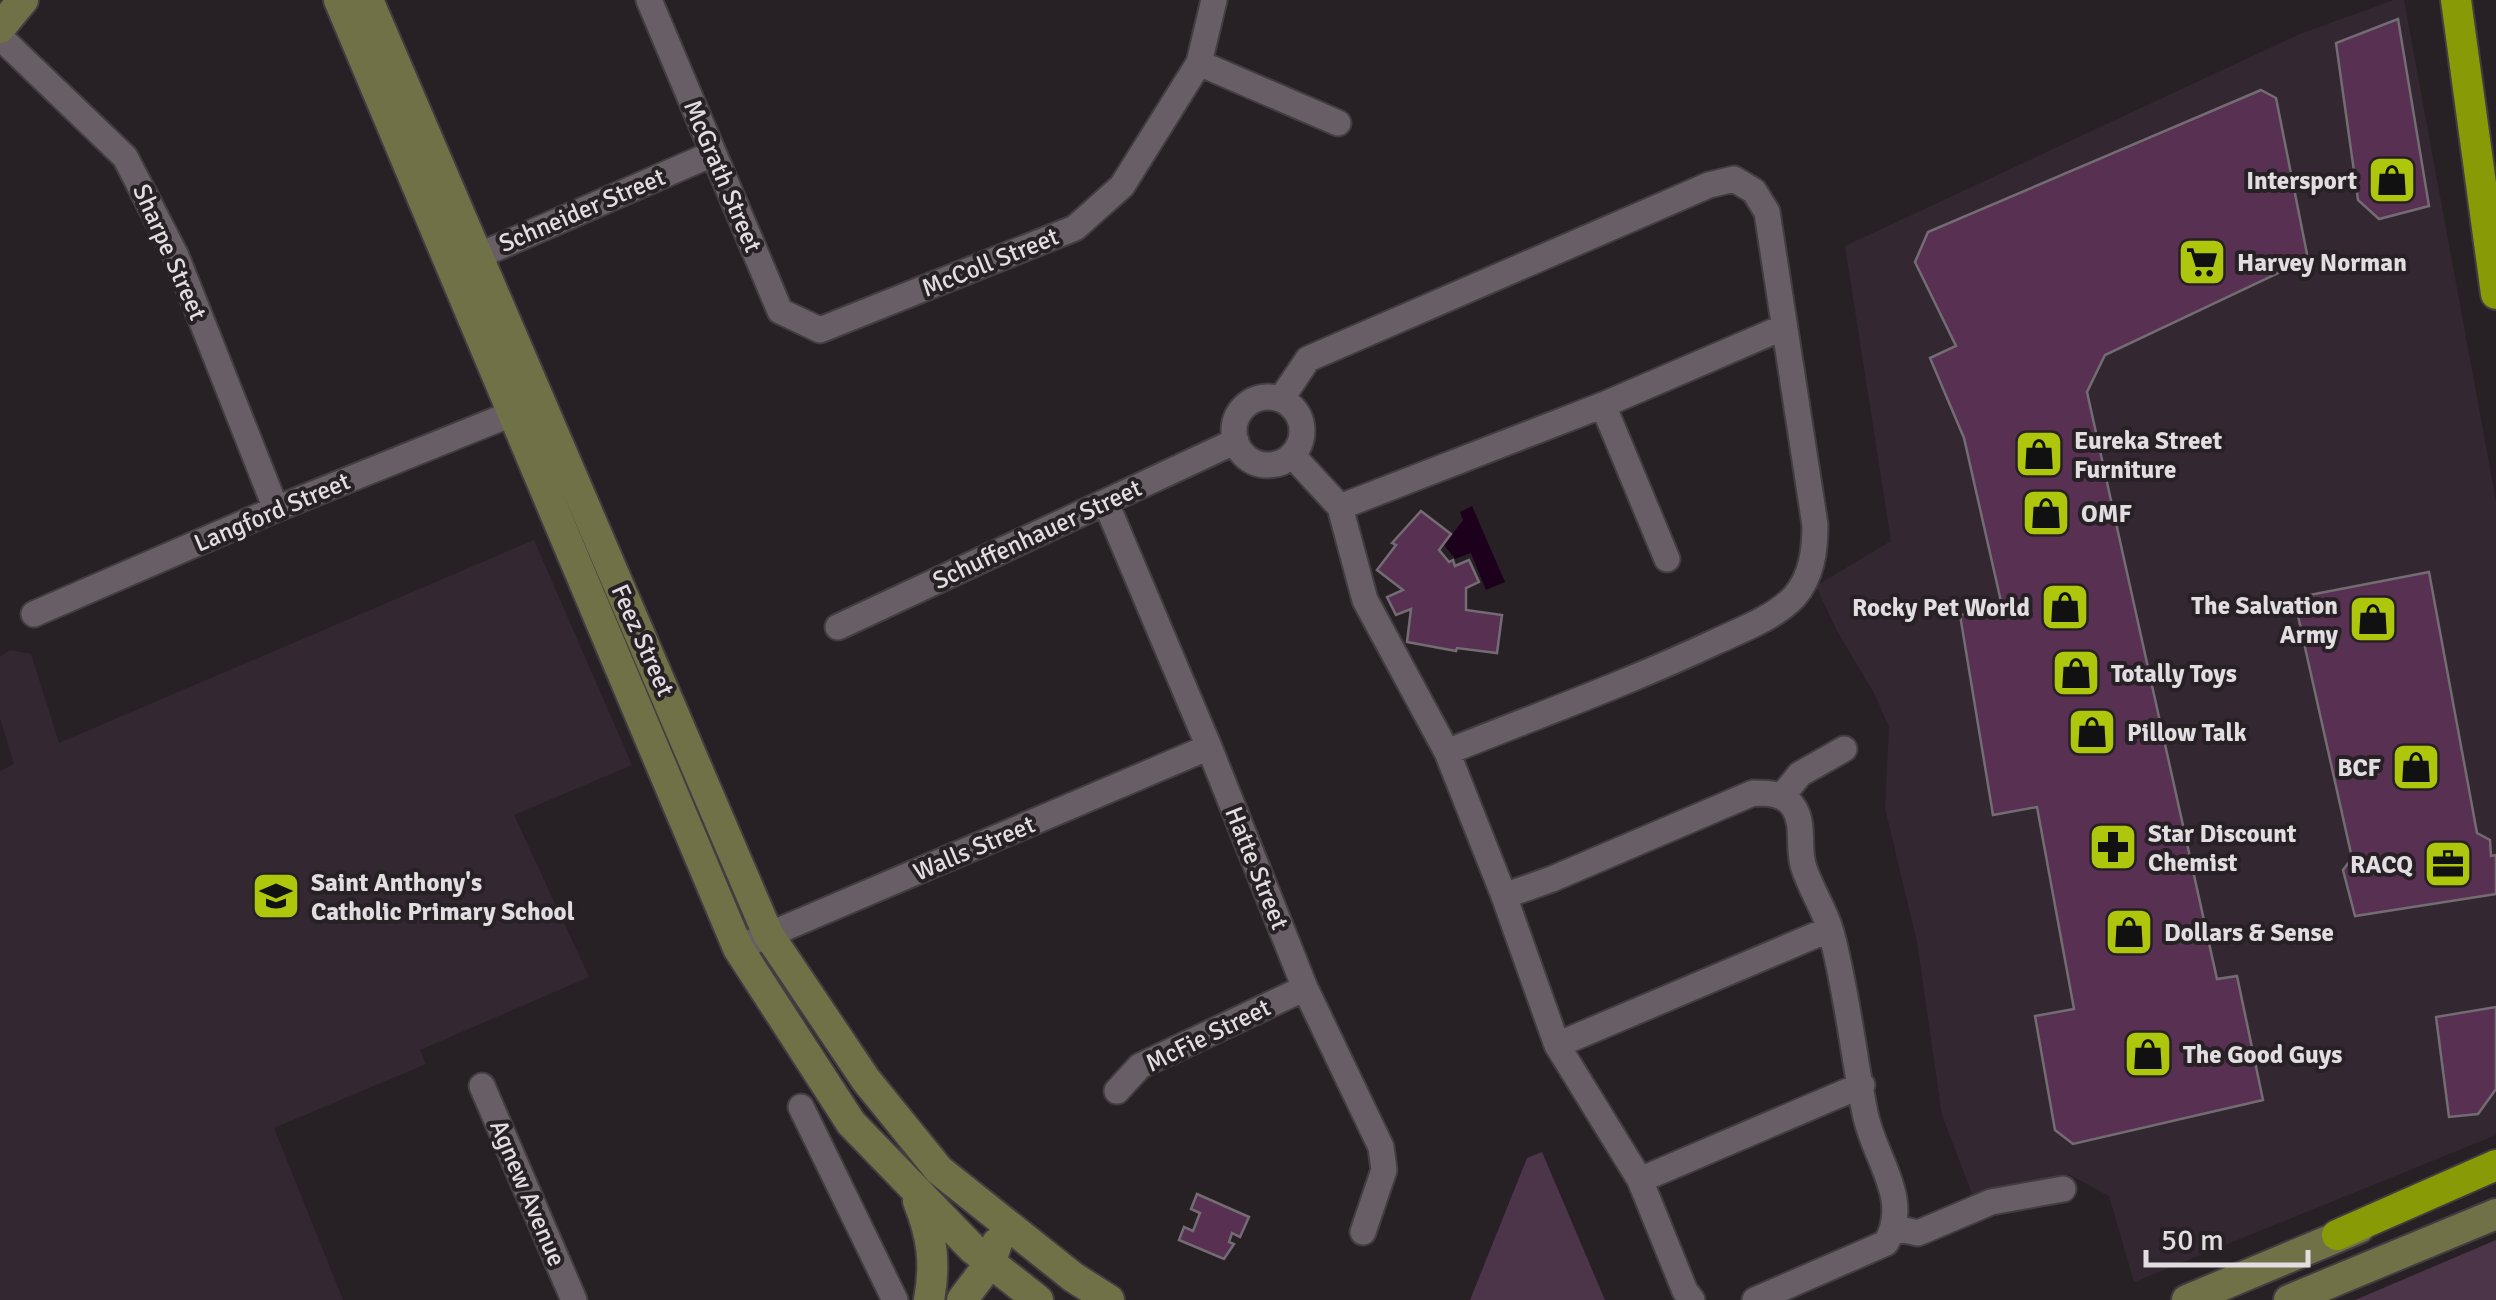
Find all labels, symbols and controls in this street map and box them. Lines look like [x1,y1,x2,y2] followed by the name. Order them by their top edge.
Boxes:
[677,95,769,257] street label: McGrath Street
[2366,154,2418,206] shop icon: Intersport
[494,161,670,259] street label: Schneider Street
[2246,165,2357,196] place label: Intersport
[126,179,214,325] street label: Sharpe Street
[917,220,1063,304] street label: McColl Street
[2176,236,2228,288] supermarket icon: Harvey Norman
[2237,247,2407,278] place label: Harvey Norman
[2074,425,2222,485] place label: Eureka Street Furniture
[2013,428,2065,480] shop icon: Eureka Street Furniture
[189,465,355,559] street label: Langford Street
[928,472,1147,596] street label: Schuffenhauer Street
[2020,487,2072,539] shop icon: OMF
[2081,498,2132,529] place label: OMF
[605,579,681,701] street label: Feez Street
[2039,581,2091,633] shop icon: Rocky Pet World
[2191,590,2339,650] place label: The Salvation Army
[1852,592,2030,623] place label: Rocky Pet World
[2347,593,2399,645] shop icon: The Salvation Army
[2050,647,2102,699] shop icon: Totally Toys
[2111,658,2237,689] place label: Totally Toys
[2066,706,2118,758] shop icon: Pillow Talk
[2127,717,2246,748] place label: Pillow Talk
[2390,741,2442,793] shop icon: BCF
[2337,752,2381,783] place label: BCF
[1218,802,1296,934] street label: Hatte Street
[909,808,1040,887] street label: Walls Street
[2148,818,2296,878] place label: Star Discount Chemist
[2087,821,2139,873] pharmacy icon: Star Discount Chemist
[2422,838,2474,890] office icon: RACQ
[2350,849,2413,880] place label: RACQ
[311,867,575,927] place label: Saint Anthony's Catholic Primary School
[250,870,302,922] school or university icon: Saint Anthony's Catholic Primary School
[2103,906,2155,958] shop icon: Dollars & Sense
[2164,917,2334,948] place label: Dollars & Sense
[1141,991,1276,1079] street label: McFie Street
[2122,1028,2174,1080] shop icon: The Good Guys
[2183,1039,2342,1070] place label: The Good Guys
[483,1115,573,1271] street label: Agnew Avenue
[2146,1205,2308,1267] scale bar
[2161,1222,2224,1259] text: 50 m

